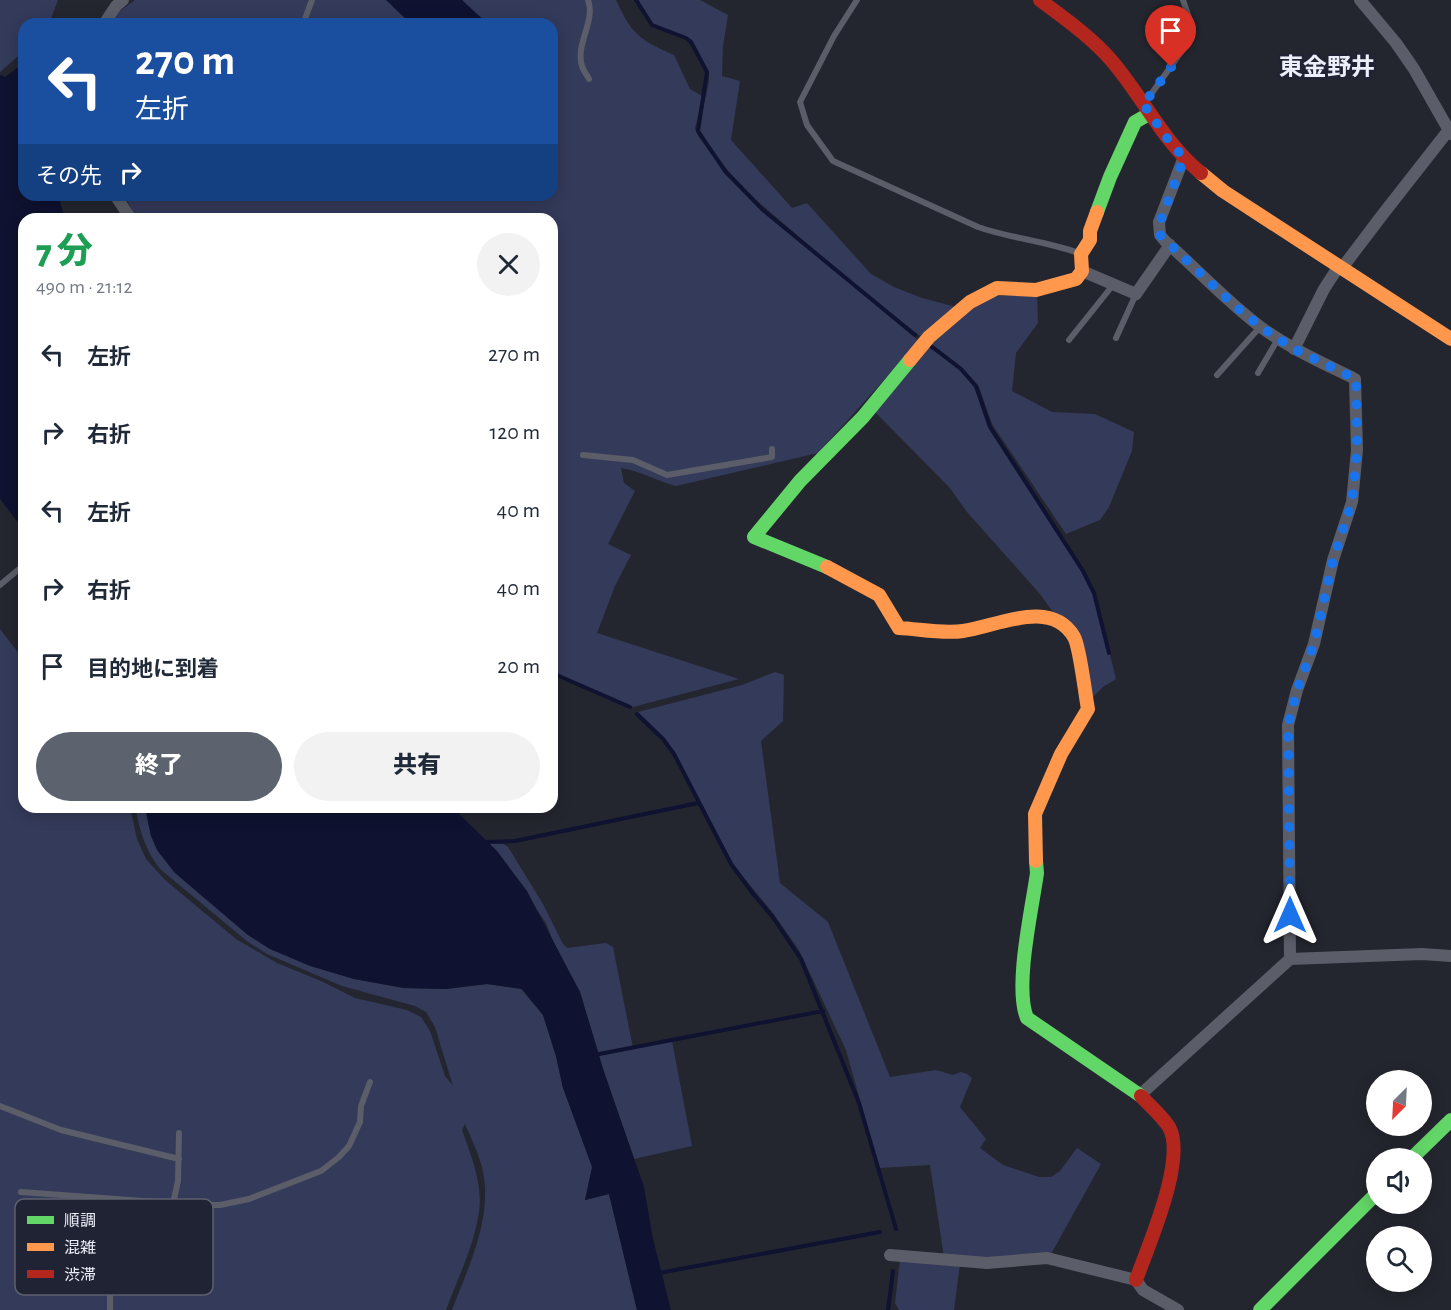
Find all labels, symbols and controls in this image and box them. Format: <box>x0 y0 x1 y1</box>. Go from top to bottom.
pin <box>1145 5 1196 67</box>
icon: arrive <box>1154 14 1187 47</box>
text: 270 m <box>135 40 235 82</box>
icon: left <box>36 42 114 120</box>
district label: 東金野井 <box>1279 54 1375 80</box>
text: 左折 <box>135 96 189 123</box>
icon: right <box>114 156 147 189</box>
text: その先 <box>36 165 102 187</box>
button: close <box>477 233 540 296</box>
text: 7 分 <box>36 234 93 270</box>
text: 490 m · 21:12 <box>36 277 133 297</box>
icon: left <box>36 338 69 371</box>
text: 270 m <box>488 343 540 365</box>
text: 左折 <box>87 346 131 368</box>
icon: right <box>36 416 69 449</box>
text: 120 m <box>490 421 540 443</box>
text: 右折 <box>87 424 131 446</box>
icon: left <box>36 494 69 527</box>
text: 40 m <box>497 499 540 521</box>
text: 左折 <box>87 502 131 524</box>
icon: right <box>36 572 69 605</box>
text: 40 m <box>497 577 540 599</box>
text: 右折 <box>87 580 131 602</box>
icon: arrive <box>36 650 69 683</box>
text: 20 m <box>497 655 540 677</box>
text: 目的地に到着 <box>87 658 219 680</box>
button: 終了 <box>36 732 282 801</box>
button: 共有 <box>294 732 540 801</box>
position arrow <box>1258 883 1322 947</box>
north arrow <box>1366 1070 1432 1136</box>
map controls <box>1366 1070 1432 1292</box>
button: sound <box>1366 1148 1432 1214</box>
legend <box>15 1199 213 1295</box>
text: 順調 <box>64 1213 96 1229</box>
button: search <box>1366 1226 1432 1292</box>
text: 混雑 <box>64 1239 96 1256</box>
text: 渋滞 <box>64 1267 96 1283</box>

